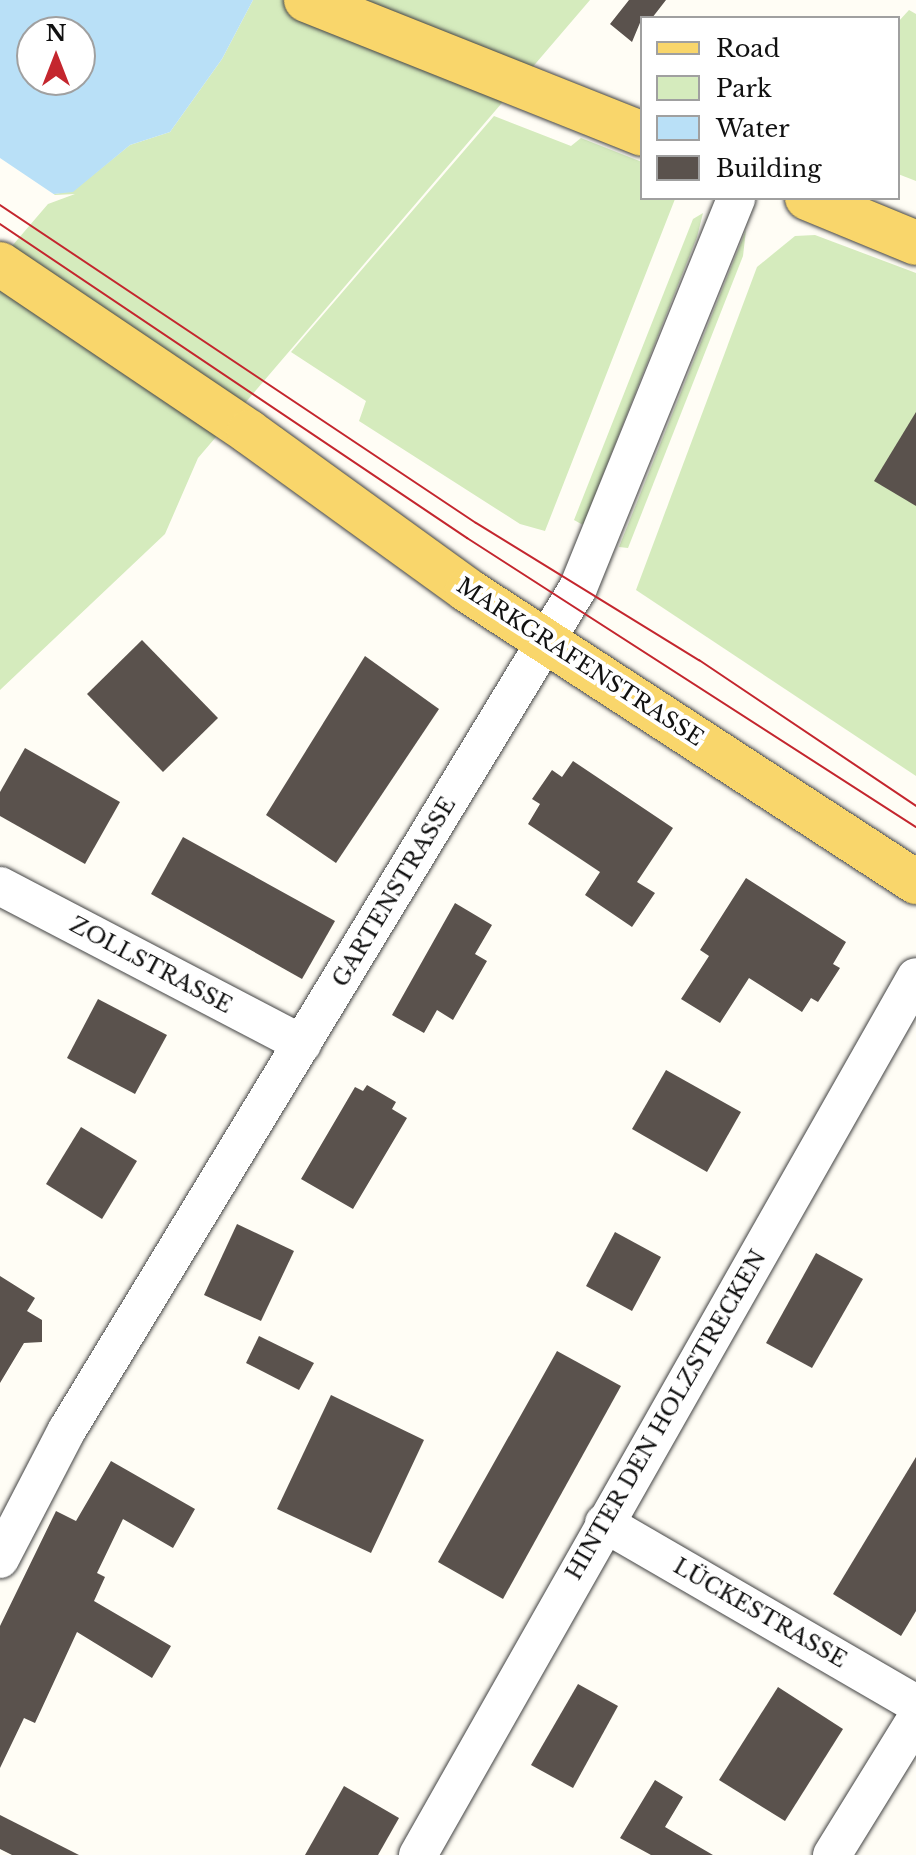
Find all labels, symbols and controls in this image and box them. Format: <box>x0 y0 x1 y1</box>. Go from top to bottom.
north arrow <box>16 16 96 96</box>
legend <box>640 16 900 200</box>
text: N <box>46 20 66 47</box>
text: Road <box>716 34 780 63</box>
text: Park <box>716 74 772 103</box>
text: Water <box>716 114 790 143</box>
text: Building <box>716 154 822 183</box>
street label: MARKGRAFENSTRASSE <box>452 572 708 752</box>
street label: GARTENSTRASSE <box>327 792 461 992</box>
street label: ZOLLSTRASSE <box>65 911 237 1019</box>
street label: HINTER DEN HOLZSTRECKEN <box>560 1245 772 1585</box>
street label: LÜCKESTRASSE <box>669 1553 851 1673</box>

